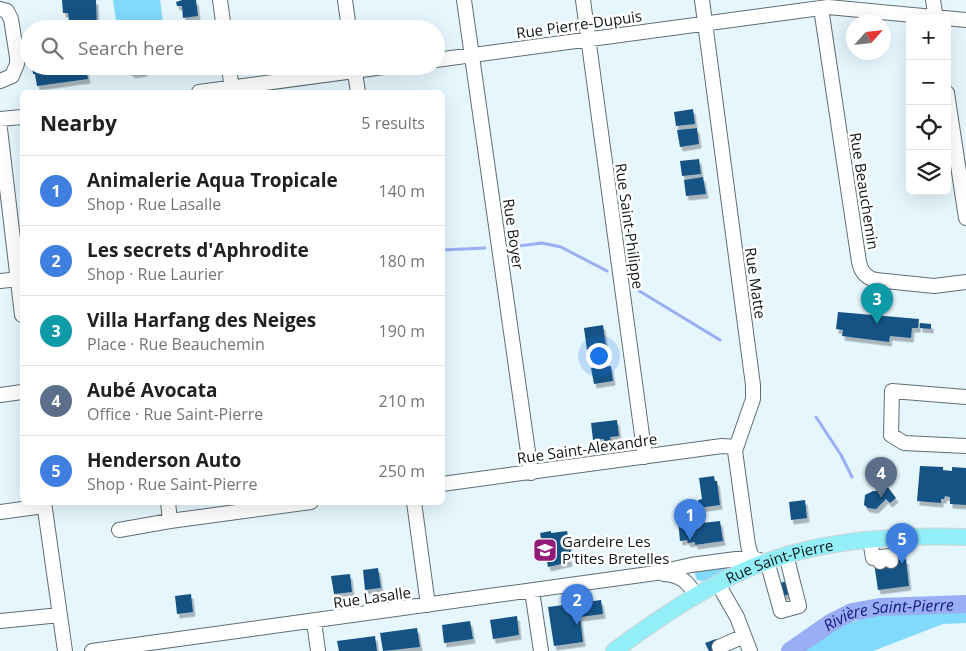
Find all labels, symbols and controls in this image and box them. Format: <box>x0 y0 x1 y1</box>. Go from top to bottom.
street label: Rue Pierre-Dupuis <box>515 5 643 43</box>
north arrow <box>846 15 891 60</box>
map controls <box>906 15 951 195</box>
button: + <box>906 15 951 60</box>
search box <box>20 20 445 75</box>
icon: search <box>38 34 66 62</box>
text: Search here <box>78 35 184 61</box>
button: − <box>906 60 951 105</box>
button: locate <box>906 105 951 150</box>
text: Nearby <box>40 109 117 137</box>
text: 5 results <box>361 112 425 134</box>
street label: Rue Beauchemin <box>846 131 884 251</box>
button: layers <box>906 150 951 195</box>
street label: Rue Saint-Philippe <box>611 162 649 290</box>
text: Animalerie Aqua Tropicale <box>87 167 338 193</box>
text: 1 <box>51 180 61 202</box>
text: 140 m <box>379 180 425 202</box>
text: Shop · Rue Lasalle <box>87 193 221 215</box>
street label: Rue Boyer <box>499 197 529 271</box>
text: Les secrets d'Aphrodite <box>87 237 309 263</box>
street label: Rue Matte <box>741 246 771 320</box>
text: 2 <box>51 250 61 272</box>
text: 180 m <box>379 250 425 272</box>
text: Shop · Rue Laurier <box>87 263 224 285</box>
pin: 3 <box>861 283 893 324</box>
text: Villa Harfang des Neiges <box>87 307 316 333</box>
text: 3 <box>51 320 61 342</box>
text: 190 m <box>379 320 425 342</box>
text: Place · Rue Beauchemin <box>87 333 265 355</box>
your location <box>586 343 612 369</box>
text: Aubé Avocata <box>87 377 217 403</box>
text: 4 <box>51 390 61 412</box>
text: 210 m <box>379 390 425 412</box>
text: Office · Rue Saint-Pierre <box>87 403 263 425</box>
street label: Rue Saint-Alexandre <box>516 428 658 468</box>
text: Henderson Auto <box>87 447 241 473</box>
pin: 4 <box>865 457 897 498</box>
text: 5 <box>51 460 61 482</box>
text: 250 m <box>379 460 425 482</box>
text: Shop · Rue Saint-Pierre <box>87 473 257 495</box>
pin: 1 <box>674 499 706 540</box>
pin: 5 <box>886 523 918 564</box>
place label: Gardeire Les P'tites Bretelles <box>562 531 669 568</box>
street label: Rue Saint-Pierre <box>722 535 835 588</box>
school or university icon: Gardeire Les P'tites Bretelles <box>532 537 558 563</box>
street label: Rue Lasalle <box>332 582 412 612</box>
pin: 2 <box>561 584 593 625</box>
water label: Rivière Saint-Pierre <box>819 593 954 636</box>

